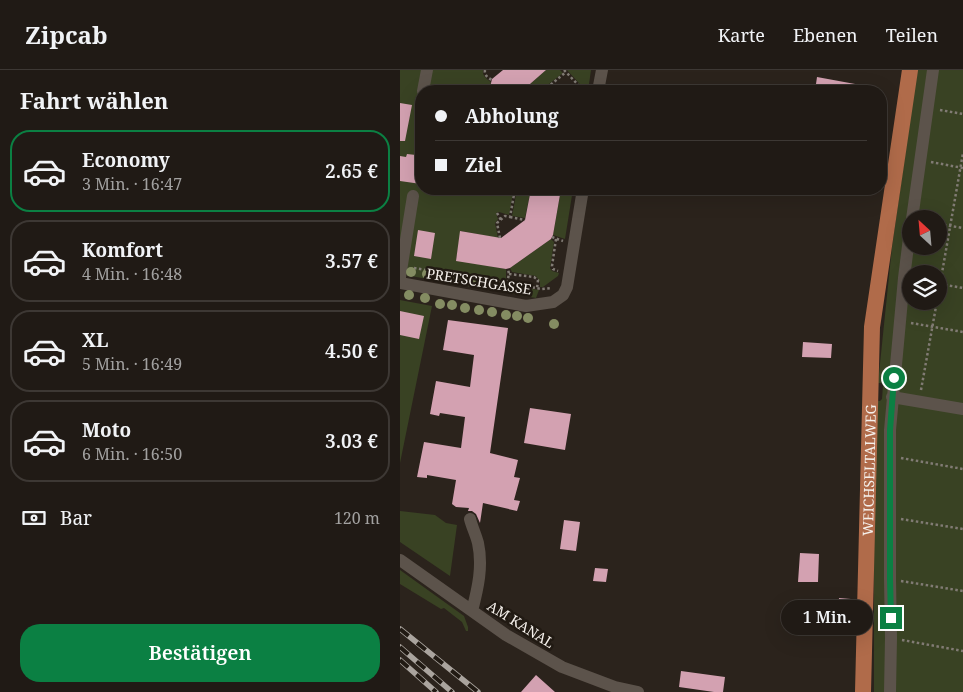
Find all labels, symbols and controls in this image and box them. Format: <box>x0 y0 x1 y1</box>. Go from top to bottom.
text: Zipcab <box>25 18 108 51</box>
text: Karte <box>718 23 765 47</box>
text: Ebenen <box>793 23 858 47</box>
text: Teilen <box>886 23 938 47</box>
text: Fahrt wählen <box>20 85 169 115</box>
text: Abholung <box>465 103 559 129</box>
text: Economy <box>82 147 170 173</box>
icon: car <box>22 149 67 194</box>
text: Ziel <box>465 152 502 178</box>
text: 2.65 € <box>325 158 378 184</box>
text: 3 Min. · 16:47 <box>82 173 182 195</box>
north arrow <box>902 210 948 255</box>
map controls <box>902 210 947 310</box>
text: Komfort <box>82 237 163 263</box>
icon: car <box>22 239 67 284</box>
text: 3.57 € <box>325 248 378 274</box>
text: 4 Min. · 16:48 <box>82 263 182 285</box>
street label: PRETSCHGASSE <box>425 263 533 299</box>
button: layers <box>902 265 947 310</box>
text: XL <box>82 327 108 353</box>
icon: car <box>22 329 67 374</box>
text: 4.50 € <box>325 338 378 364</box>
text: 5 Min. · 16:49 <box>82 353 182 375</box>
route start <box>883 367 905 389</box>
street label: WEICHSELTALWEG <box>857 404 880 536</box>
text: Moto <box>82 417 131 443</box>
icon: car <box>22 419 67 464</box>
text: 3.03 € <box>325 428 378 454</box>
text: 6 Min. · 16:50 <box>82 443 182 465</box>
icon: cash <box>20 504 48 532</box>
text: Bar <box>60 505 92 531</box>
text: 120 m <box>334 507 380 529</box>
street label: AM KANAL <box>484 596 558 652</box>
callout: 1 Min. <box>781 600 874 636</box>
text: 1 Min. <box>803 606 851 628</box>
route end <box>880 607 902 629</box>
button: Bestätigen <box>20 624 380 682</box>

